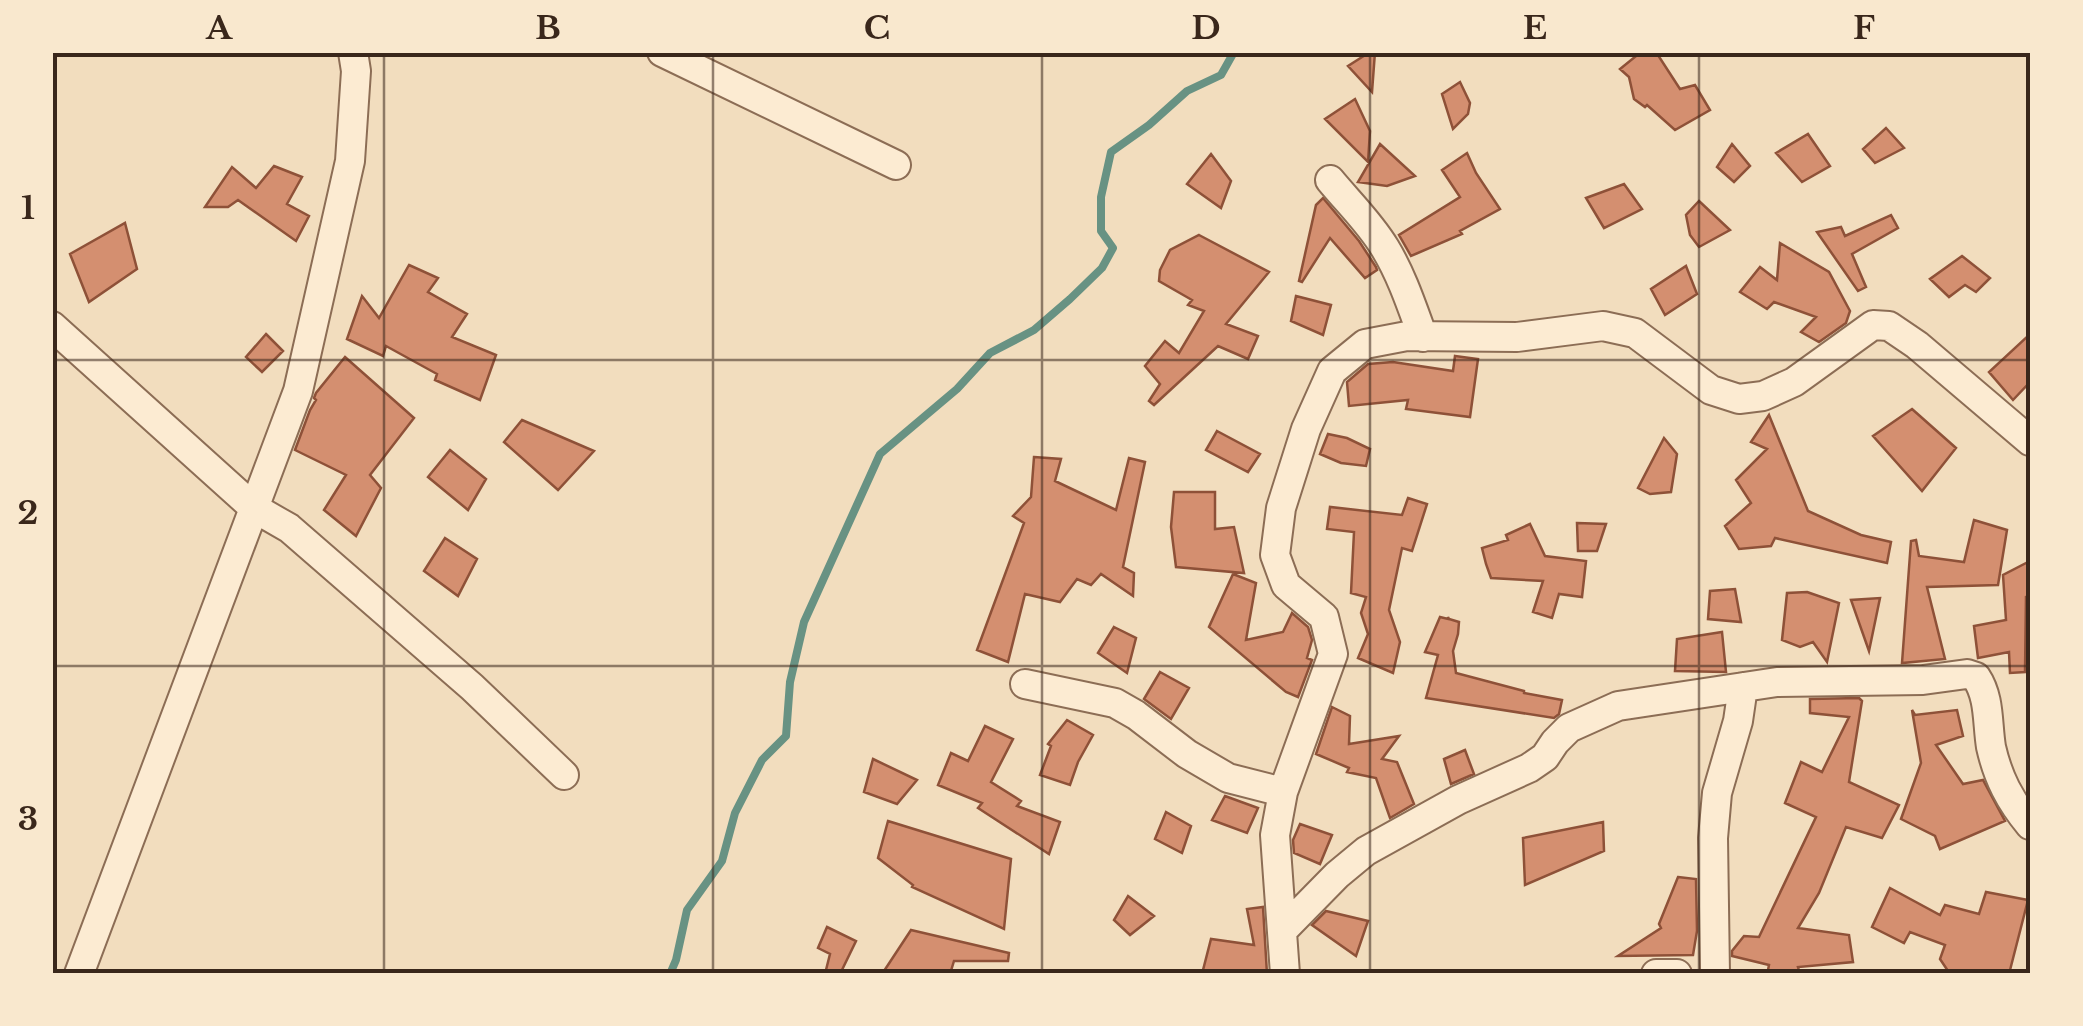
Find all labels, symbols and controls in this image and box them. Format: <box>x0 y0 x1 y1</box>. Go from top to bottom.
text: A <box>205 8 233 48</box>
text: B <box>535 8 561 48</box>
text: C <box>864 8 890 48</box>
text: D <box>1191 8 1221 48</box>
text: E <box>1523 8 1547 48</box>
text: F <box>1853 8 1875 48</box>
text: 1 <box>21 188 35 228</box>
text: 2 <box>18 493 38 533</box>
text: 3 <box>18 799 38 839</box>

